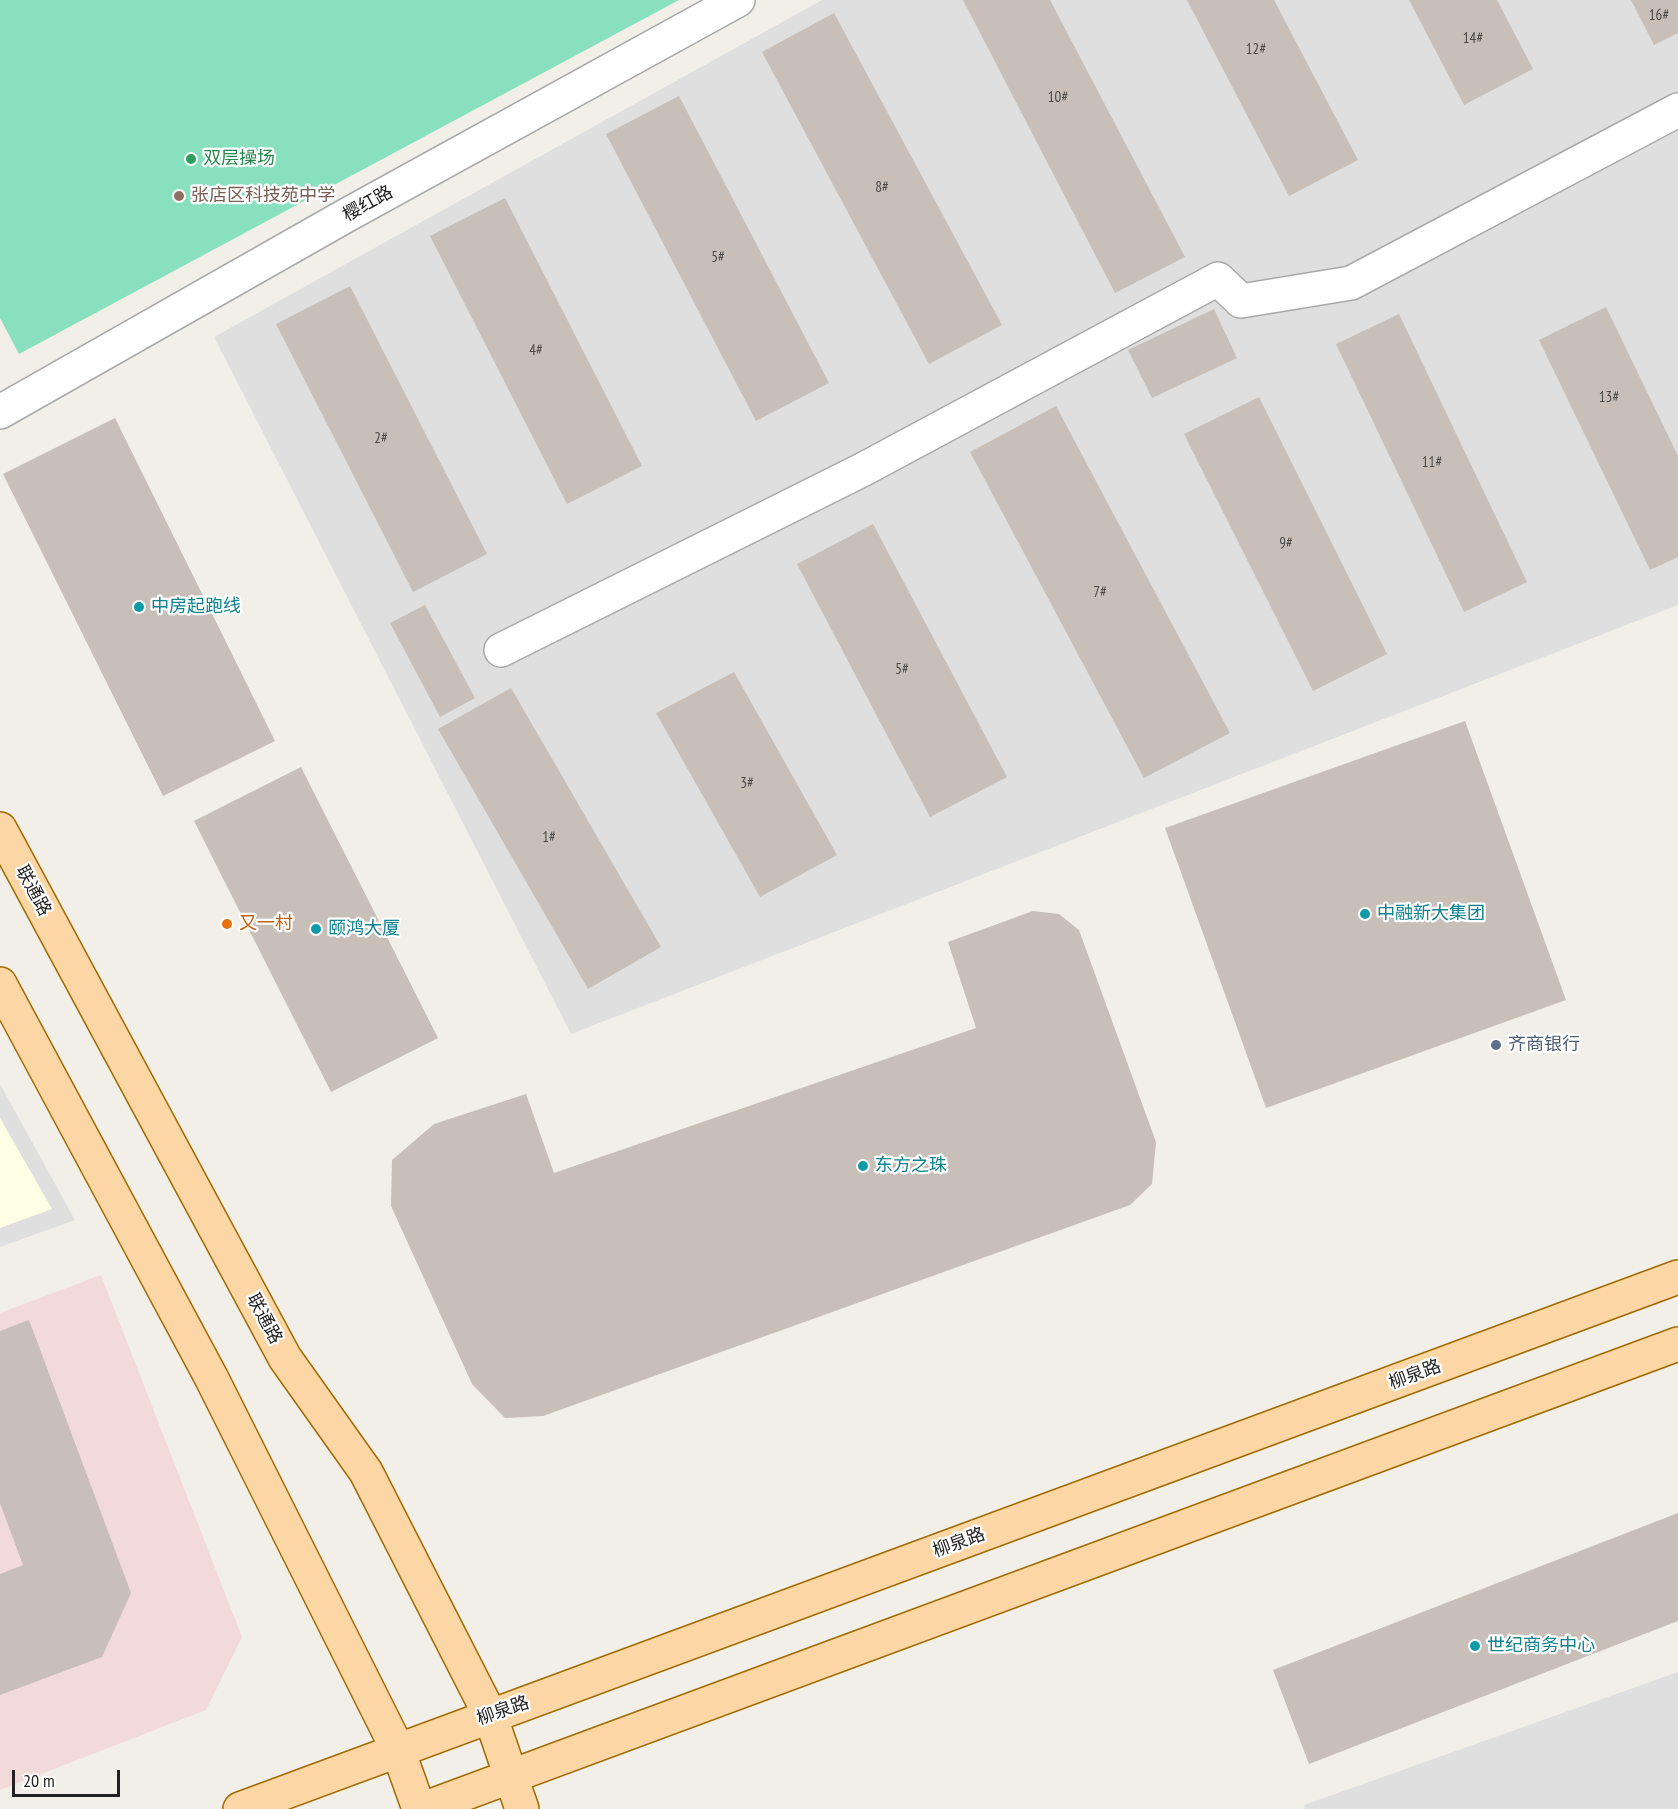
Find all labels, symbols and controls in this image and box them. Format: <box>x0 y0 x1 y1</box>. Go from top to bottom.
house number: 16# <box>1649 7 1669 25</box>
house number: 14# <box>1463 30 1483 48</box>
house number: 12# <box>1246 41 1266 59</box>
house number: 10# <box>1048 89 1068 107</box>
place label: 双层操场 <box>203 148 275 170</box>
marker: 双层操场 <box>184 152 198 166</box>
house number: 8# <box>875 179 889 197</box>
street label: 樱红路 <box>339 181 397 227</box>
place label: 张店区科技苑中学 <box>191 185 335 207</box>
marker: 张店区科技苑中学 <box>172 189 186 203</box>
house number: 5# <box>711 249 725 267</box>
house number: 4# <box>529 342 543 360</box>
house number: 13# <box>1599 389 1619 407</box>
house number: 2# <box>374 430 388 448</box>
house number: 11# <box>1422 454 1442 472</box>
house number: 9# <box>1279 535 1293 553</box>
house number: 7# <box>1093 584 1107 602</box>
place label: 中房起跑线 <box>151 596 241 618</box>
marker: 中房起跑线 <box>132 600 146 614</box>
house number: 5# <box>895 661 909 679</box>
house number: 3# <box>740 775 754 793</box>
house number: 1# <box>542 829 556 847</box>
street label: 联通路 <box>11 862 55 920</box>
place label: 中融新大集团 <box>1377 903 1485 925</box>
marker: 中融新大集团 <box>1358 907 1372 921</box>
place label: 又一村 <box>239 913 293 935</box>
marker: 又一村 <box>220 917 234 931</box>
place label: 颐鸿大厦 <box>328 918 400 940</box>
marker: 颐鸿大厦 <box>309 922 323 936</box>
place label: 齐商银行 <box>1508 1034 1580 1056</box>
marker: 齐商银行 <box>1489 1038 1503 1052</box>
place label: 东方之珠 <box>875 1155 947 1177</box>
marker: 东方之珠 <box>856 1159 870 1173</box>
street label: 联通路 <box>242 1290 286 1348</box>
street label: 柳泉路 <box>1386 1356 1444 1394</box>
street label: 柳泉路 <box>930 1524 988 1562</box>
place label: 世纪商务中心 <box>1487 1635 1595 1657</box>
marker: 世纪商务中心 <box>1468 1639 1482 1653</box>
street label: 柳泉路 <box>474 1692 532 1730</box>
scale bar <box>15 1758 123 1796</box>
text: 20 m <box>23 1769 55 1792</box>

